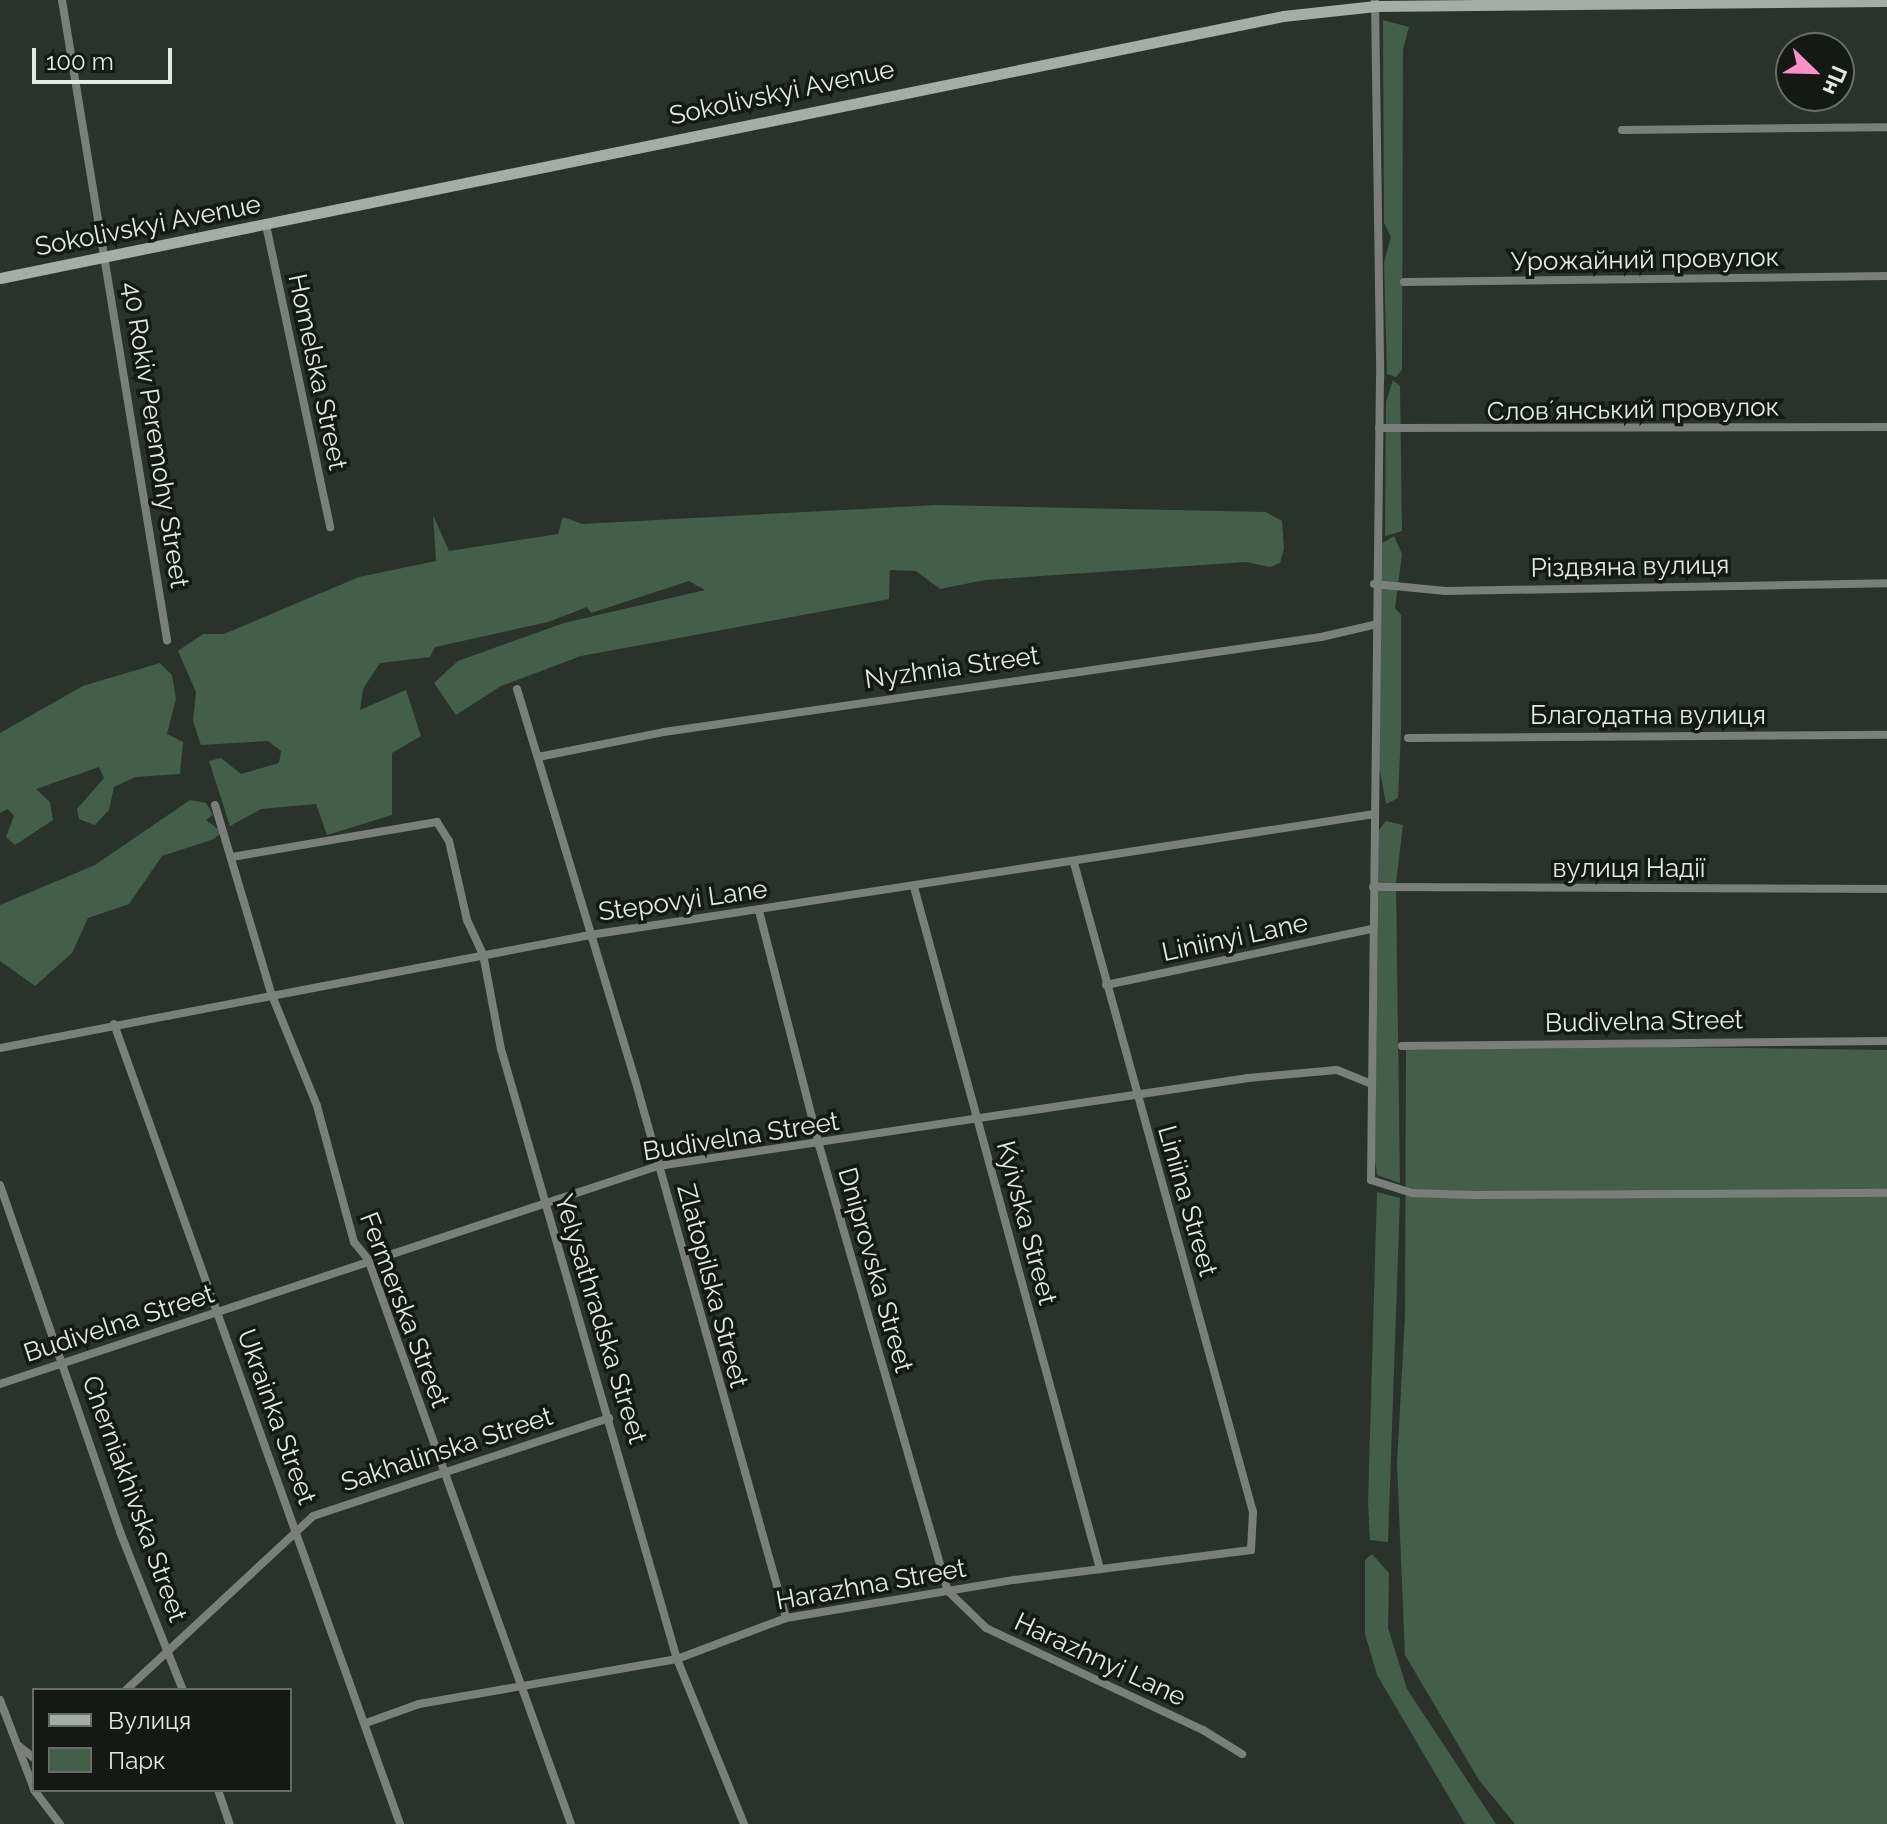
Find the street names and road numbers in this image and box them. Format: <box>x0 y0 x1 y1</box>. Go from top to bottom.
street label: Sokolivskyi Avenue <box>666 54 898 132</box>
street label: Sokolivskyi Avenue <box>32 189 264 263</box>
street label: Урожайний провулок <box>1511 242 1779 278</box>
street label: Homelska Street <box>281 271 353 473</box>
street label: 40 Rokiv Peremohy Street <box>115 279 195 591</box>
street label: Словʼянський провулок <box>1487 392 1779 428</box>
street label: Різдвяна вулиця <box>1530 550 1730 584</box>
street label: Nyzhnia Street <box>863 640 1041 696</box>
street label: Благодатна вулиця <box>1530 700 1766 732</box>
street label: вулиця Надії <box>1552 853 1706 885</box>
street label: Stepovyi Lane <box>596 874 770 928</box>
street label: Liniinyi Lane <box>1159 907 1311 969</box>
street label: Budivelna Street <box>1545 1005 1743 1039</box>
street label: Budivelna Street <box>641 1106 841 1168</box>
street label: Liniina Street <box>1151 1122 1223 1280</box>
street label: Kyivska Street <box>989 1138 1063 1308</box>
street label: Dniprovska Street <box>831 1164 919 1376</box>
street label: Zlatopilska Street <box>670 1181 754 1391</box>
street label: Yelysathradska Street <box>547 1190 653 1448</box>
street label: Fermerska Street <box>352 1208 456 1412</box>
street label: Budivelna Street <box>20 1279 218 1369</box>
street label: Ukrainka Street <box>230 1325 322 1509</box>
street label: Cherniakhivska Street <box>75 1372 193 1626</box>
street label: Sakhalinska Street <box>338 1401 556 1499</box>
street label: Harazhna Street <box>774 1553 968 1617</box>
street label: Harazhnyi Lane <box>1009 1607 1191 1713</box>

